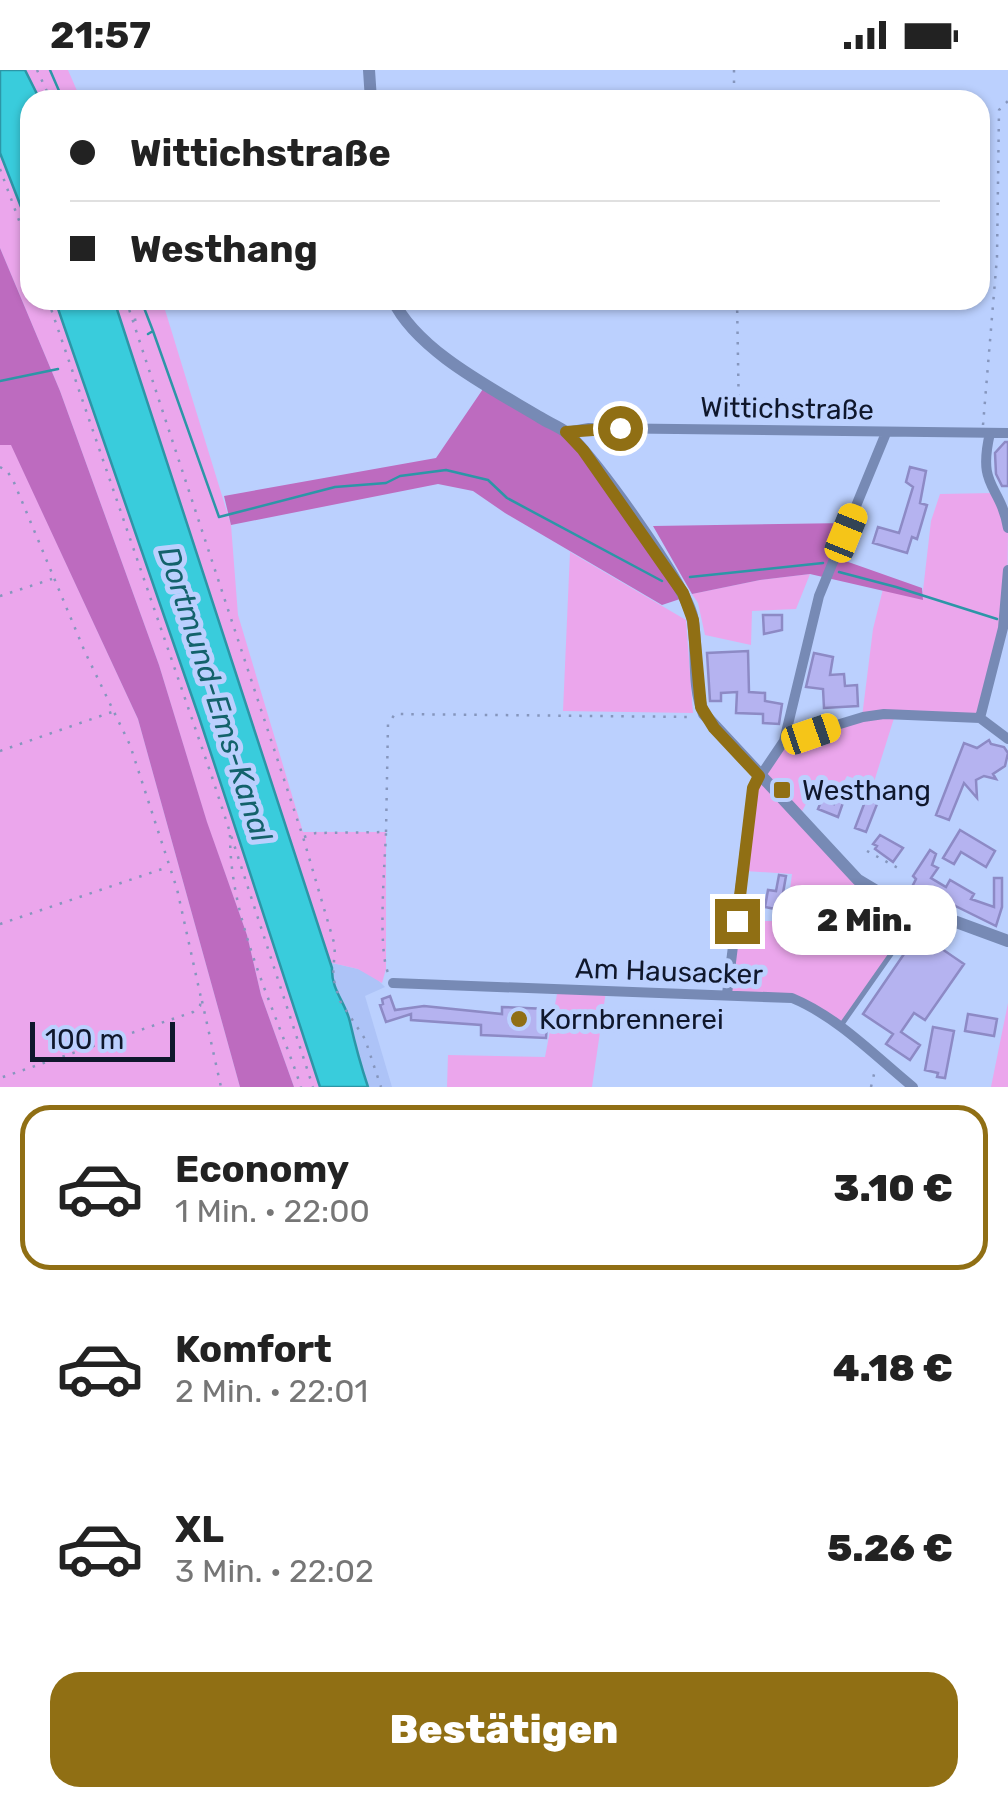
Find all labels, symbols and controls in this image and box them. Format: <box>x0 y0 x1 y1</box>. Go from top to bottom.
text: 21:57 <box>50 12 151 58</box>
text: Wittichstraße <box>130 130 391 176</box>
text: Westhang <box>130 226 318 272</box>
street label: Wittichstraße <box>700 390 874 427</box>
route start <box>598 406 643 451</box>
car <box>821 500 871 566</box>
water label: Dortmund-Ems-Kanal <box>150 542 280 847</box>
car <box>778 710 844 758</box>
place label: Westhang <box>802 774 931 807</box>
marker: Westhang <box>771 779 793 801</box>
callout: 2 Min. <box>772 886 957 956</box>
route end <box>715 899 760 944</box>
text: 2 Min. <box>817 901 912 939</box>
street label: Am Hausacker <box>574 952 764 991</box>
place label: Kornbrennerei <box>539 1003 724 1036</box>
marker: Kornbrennerei <box>508 1008 530 1030</box>
scale bar <box>30 1017 175 1061</box>
text: 100 m <box>45 1023 124 1056</box>
icon: car <box>55 1143 145 1233</box>
text: Economy <box>175 1146 349 1192</box>
text: 3.10 € <box>833 1165 953 1211</box>
text: 1 Min. · 22:00 <box>175 1192 370 1230</box>
icon: car <box>55 1323 145 1413</box>
text: Komfort <box>175 1326 332 1372</box>
text: 4.18 € <box>833 1345 953 1391</box>
text: 2 Min. · 22:01 <box>175 1372 368 1410</box>
icon: car <box>55 1503 145 1593</box>
text: XL <box>175 1506 224 1552</box>
text: 5.26 € <box>827 1525 953 1571</box>
text: 3 Min. · 22:02 <box>175 1552 374 1590</box>
button: Bestätigen <box>50 1672 958 1787</box>

